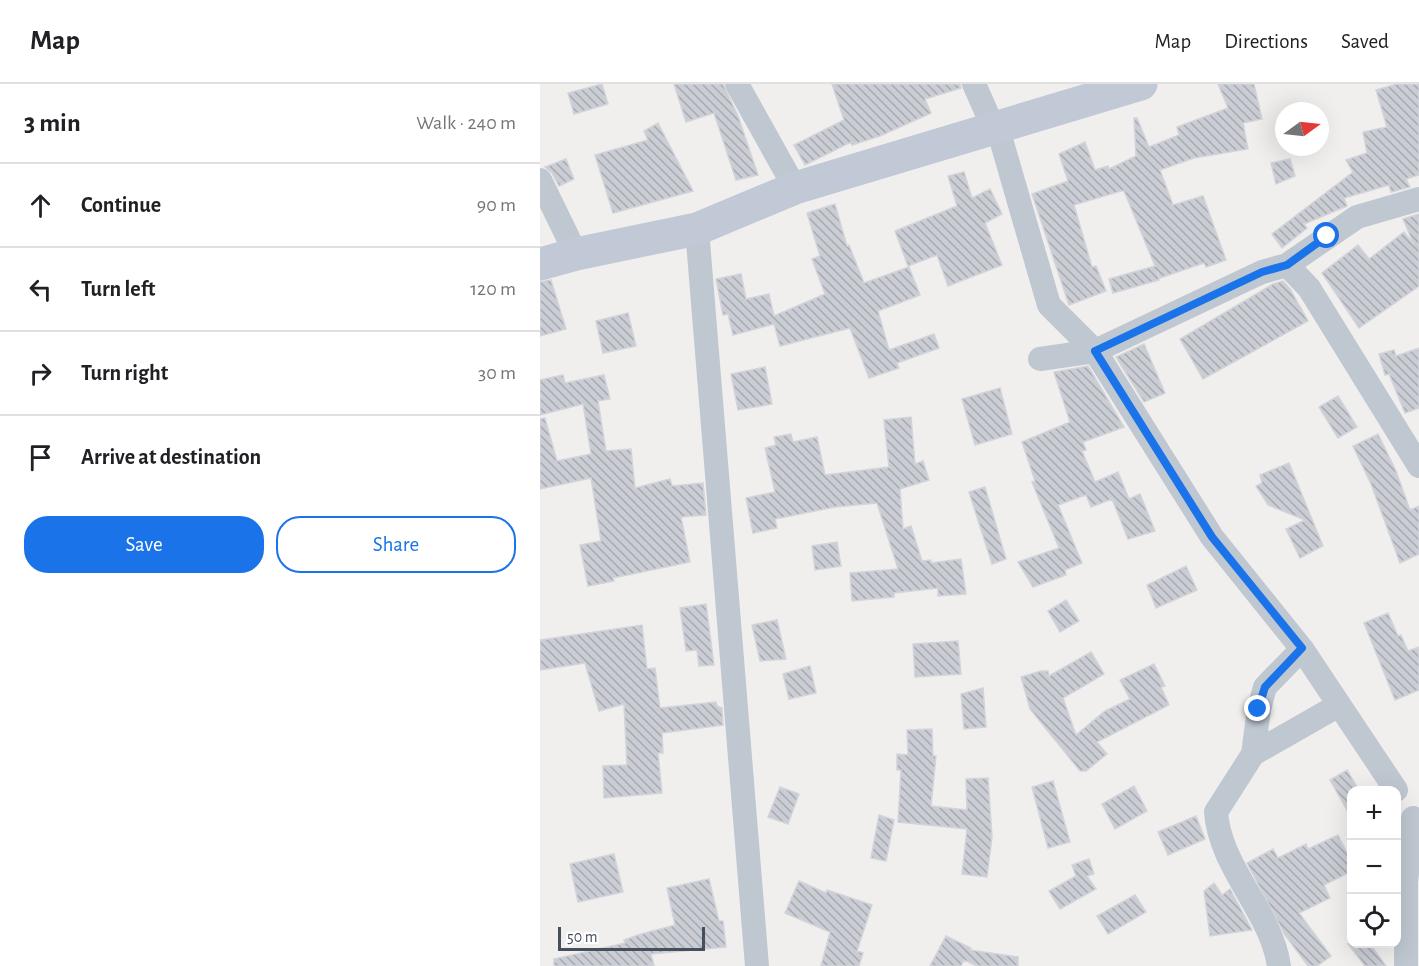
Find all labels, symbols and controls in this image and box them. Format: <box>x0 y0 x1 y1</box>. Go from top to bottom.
text: Map <box>30 27 80 55</box>
text: Map <box>1155 31 1191 52</box>
text: Directions <box>1224 31 1308 52</box>
text: Saved <box>1341 31 1389 52</box>
north arrow <box>1275 102 1329 156</box>
text: 3 min <box>24 110 81 136</box>
text: Walk · 240 m <box>416 113 516 133</box>
icon: ahead <box>24 189 57 222</box>
text: Continue <box>81 194 161 216</box>
text: 90 m <box>477 195 516 215</box>
route start <box>1313 222 1339 248</box>
icon: left <box>24 273 57 306</box>
text: Turn left <box>81 278 155 300</box>
text: 120 m <box>470 279 516 299</box>
icon: right <box>24 357 57 390</box>
text: Turn right <box>81 362 168 384</box>
text: 30 m <box>478 363 516 383</box>
icon: arrive <box>24 441 57 474</box>
text: Arrive at destination <box>81 446 261 468</box>
button: Save <box>24 516 264 573</box>
button: Share <box>276 516 516 573</box>
route end <box>1244 695 1270 721</box>
map controls <box>1347 786 1401 948</box>
button: + <box>1347 786 1401 840</box>
button: − <box>1347 840 1401 894</box>
button: locate <box>1347 894 1401 948</box>
scale bar <box>558 924 705 952</box>
text: 50 m <box>567 929 598 945</box>

